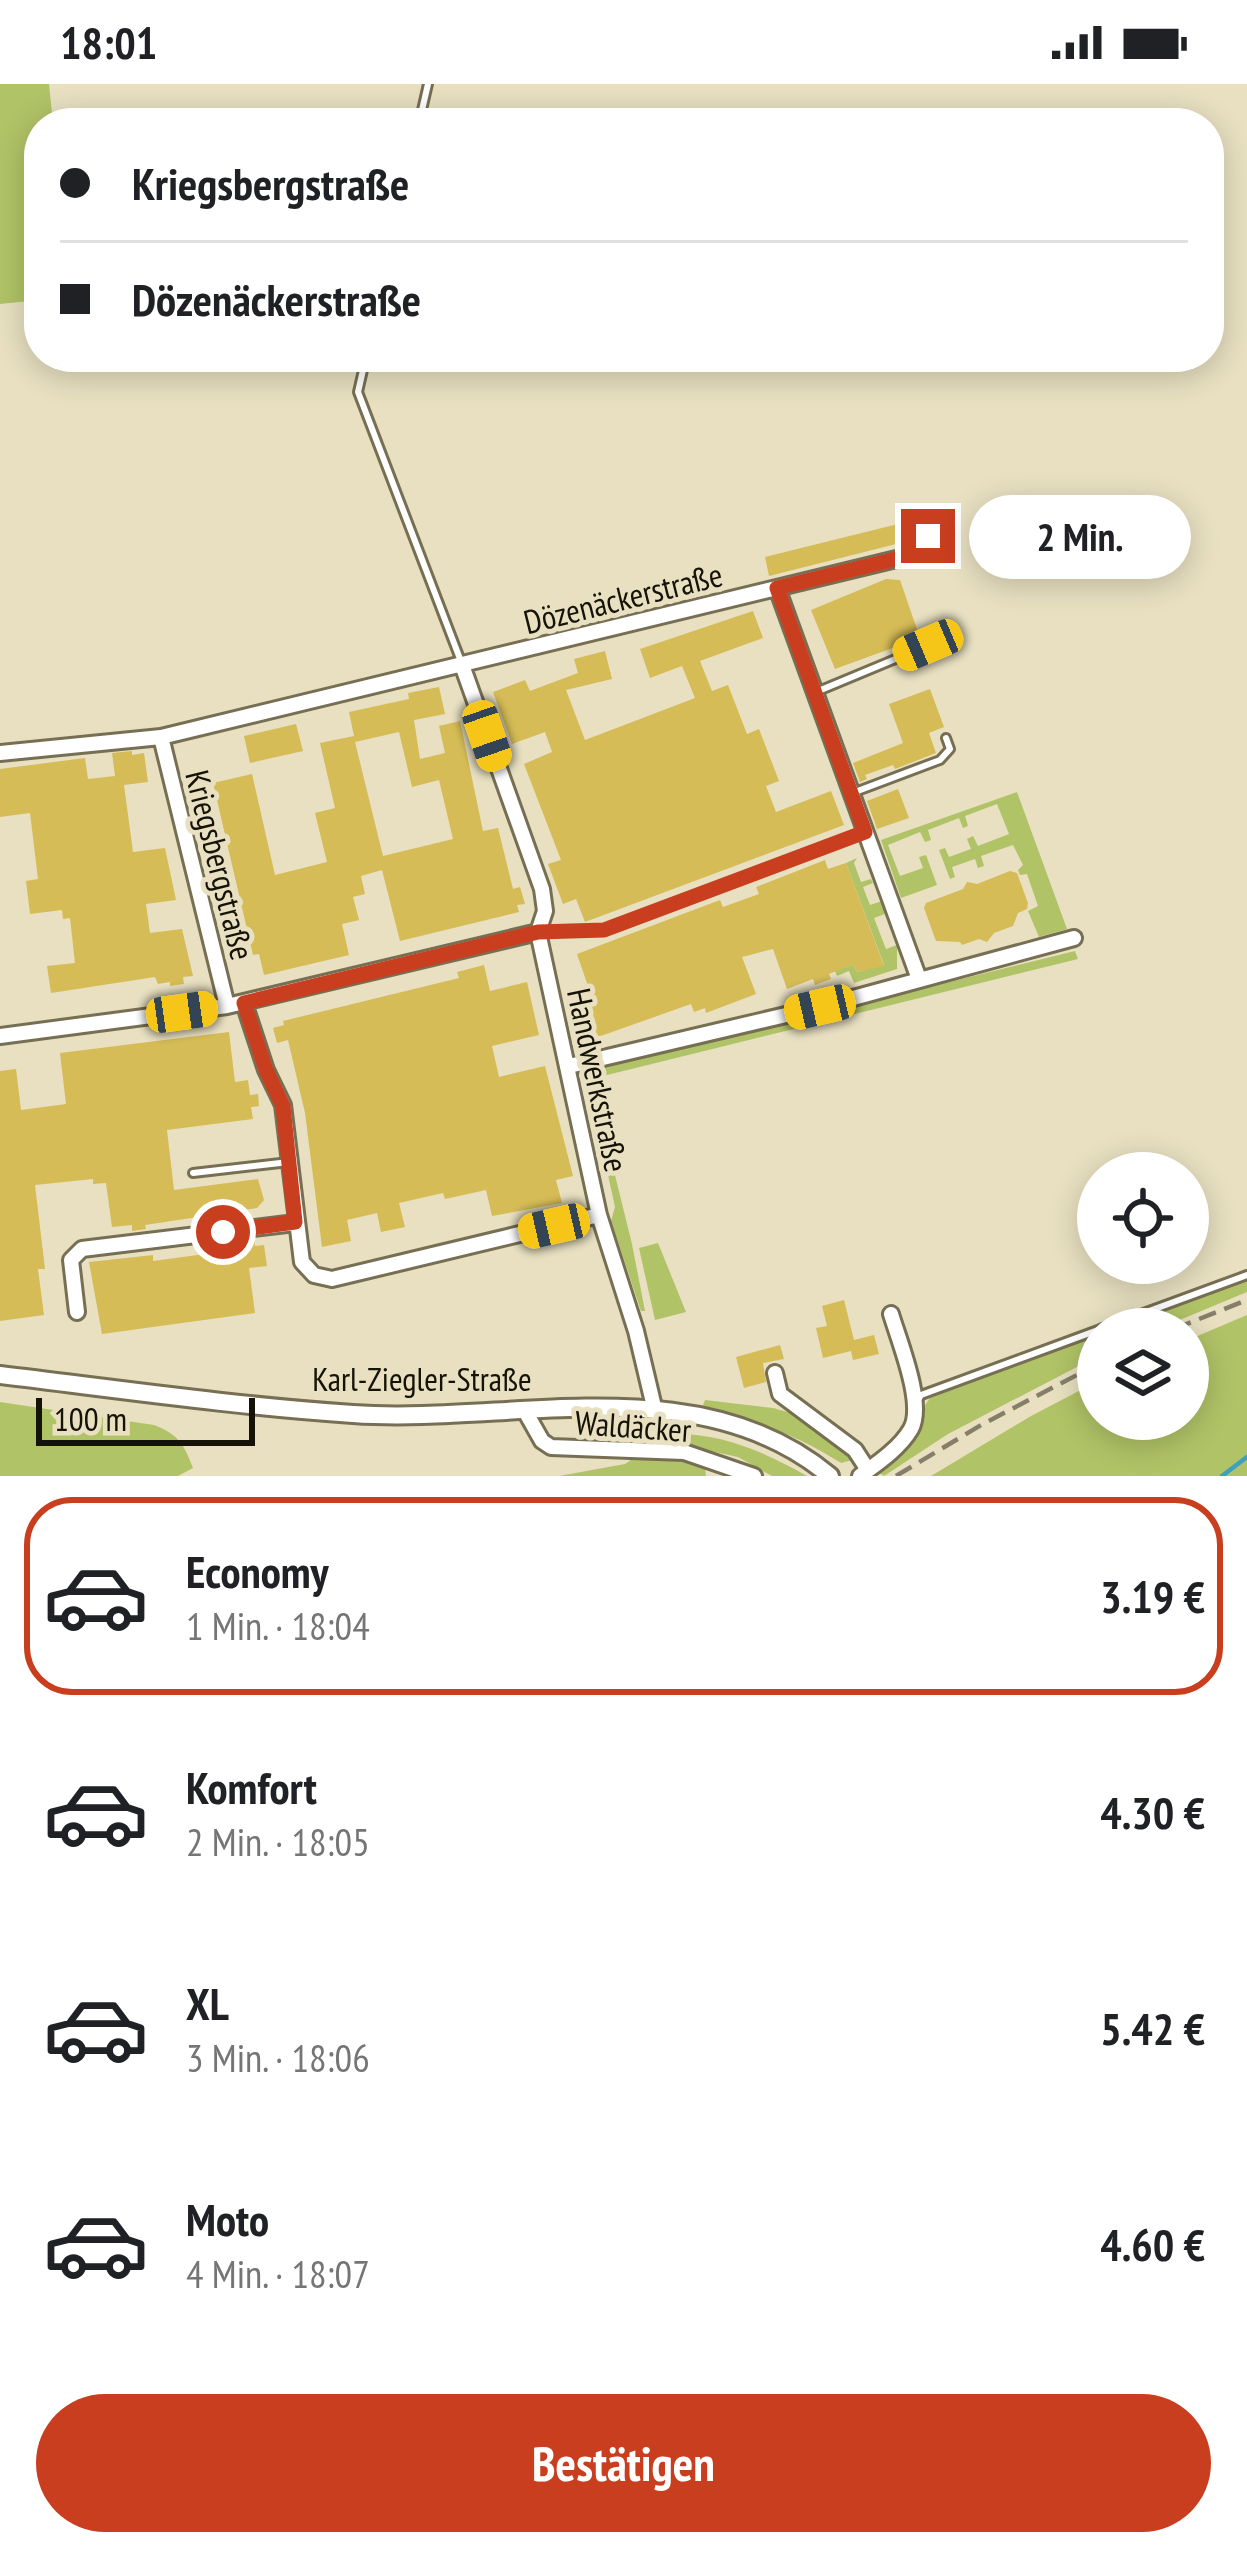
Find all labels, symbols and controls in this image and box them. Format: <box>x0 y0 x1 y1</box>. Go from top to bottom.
text: 18:01 <box>60 13 157 71</box>
text: Kriegsbergstraße <box>132 154 409 212</box>
text: Dözenäckerstraße <box>132 270 421 328</box>
callout: 2 Min. <box>970 494 1192 578</box>
route end <box>901 509 955 563</box>
text: 2 Min. <box>1036 511 1124 562</box>
street label: Dözenäckerstraße <box>519 552 727 643</box>
car <box>888 614 968 676</box>
car <box>458 696 516 776</box>
street label: Kriegsbergstraße <box>176 766 265 964</box>
car <box>781 981 859 1033</box>
street label: Handwerkstraße <box>558 984 639 1176</box>
car <box>144 989 220 1035</box>
map controls <box>1077 1152 1209 1440</box>
button: locate <box>1077 1152 1209 1284</box>
car <box>515 1200 593 1252</box>
route start <box>196 1205 250 1259</box>
button: layers <box>1077 1308 1209 1440</box>
street label: Karl-Ziegler-Straße <box>312 1357 532 1400</box>
scale bar <box>36 1392 255 1445</box>
text: 100 m <box>54 1397 127 1440</box>
street label: Waldäcker <box>574 1400 693 1451</box>
icon: car <box>42 1542 150 1650</box>
text: Economy <box>186 1542 329 1600</box>
text: 3.19 € <box>1100 1567 1205 1625</box>
text: 1 Min. · 18:04 <box>186 1600 370 1651</box>
icon: car <box>42 1758 150 1866</box>
text: Komfort <box>186 1758 317 1816</box>
text: 4.30 € <box>1100 1783 1205 1841</box>
text: 2 Min. · 18:05 <box>186 1816 370 1867</box>
icon: car <box>42 1974 150 2082</box>
text: XL <box>186 1974 229 2032</box>
text: 5.42 € <box>1100 1999 1205 2057</box>
text: 3 Min. · 18:06 <box>186 2032 370 2083</box>
icon: car <box>42 2190 150 2298</box>
text: Moto <box>186 2190 269 2248</box>
text: 4.60 € <box>1100 2215 1205 2273</box>
text: 4 Min. · 18:07 <box>186 2248 370 2299</box>
button: Bestätigen <box>36 2394 1211 2532</box>

